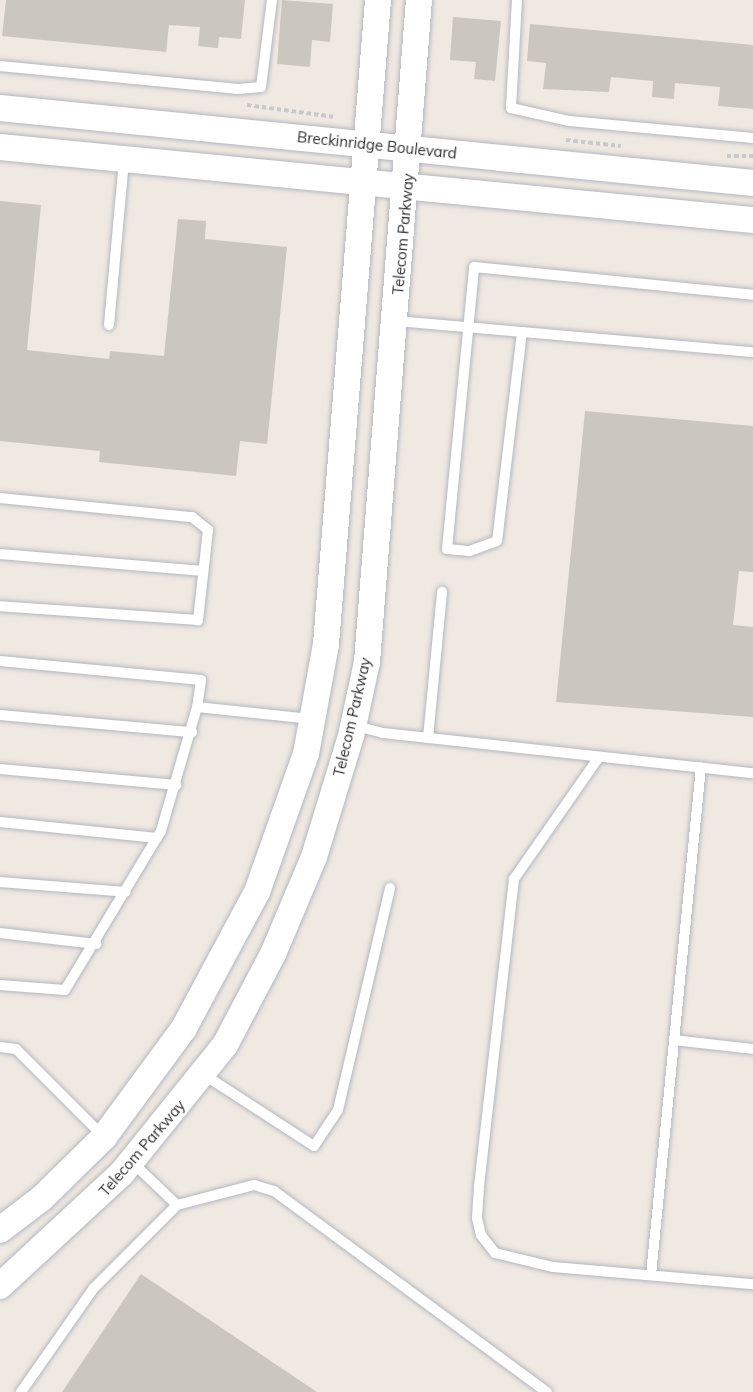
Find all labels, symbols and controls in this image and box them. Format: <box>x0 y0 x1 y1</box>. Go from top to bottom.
street label: Breckinridge Boulevard <box>296 128 458 162</box>
street label: Telecom Parkway <box>389 173 417 295</box>
street label: Telecom Parkway <box>330 656 374 778</box>
street label: Telecom Parkway <box>95 1096 189 1200</box>

